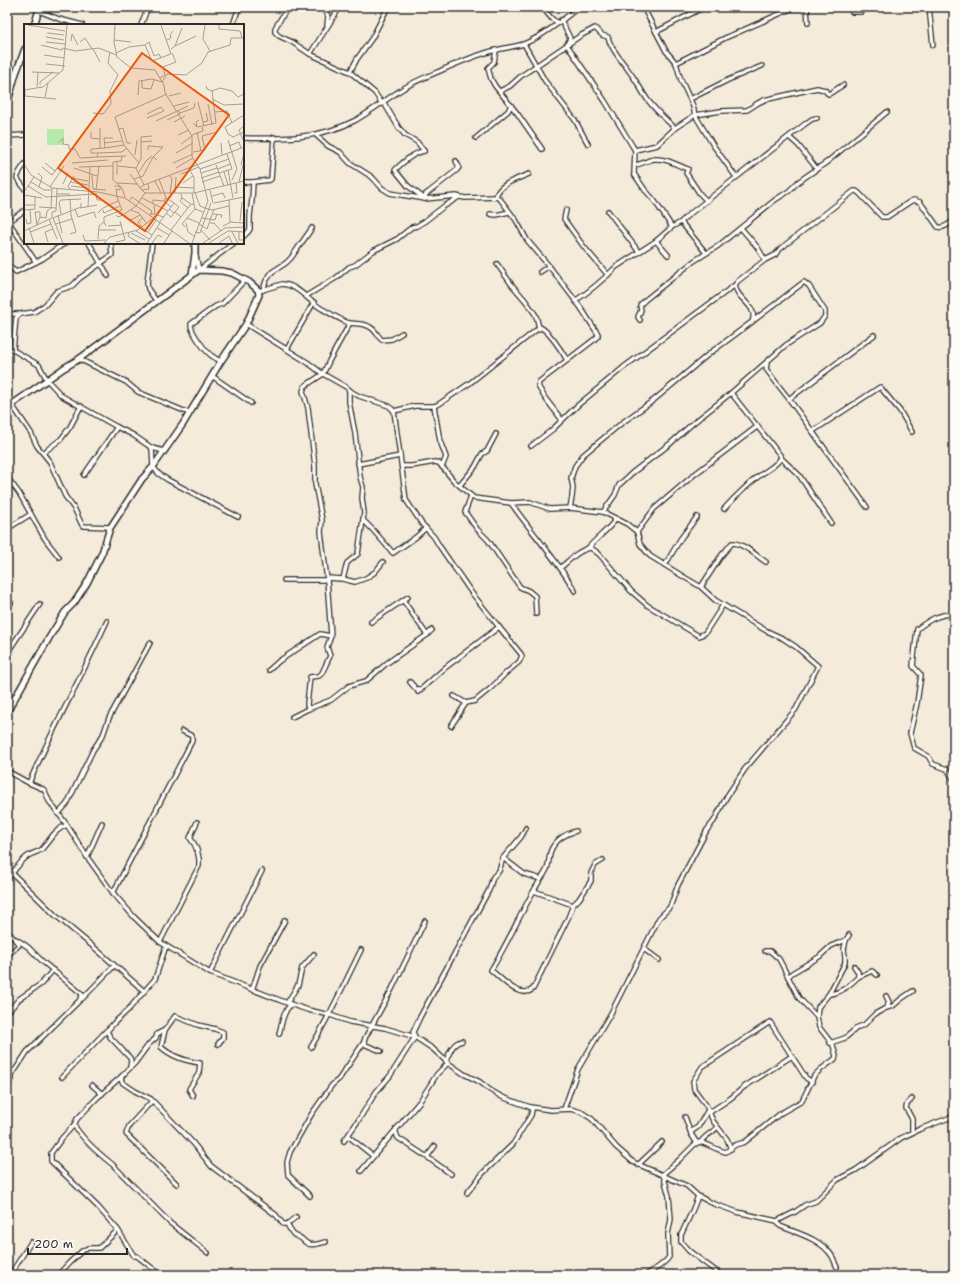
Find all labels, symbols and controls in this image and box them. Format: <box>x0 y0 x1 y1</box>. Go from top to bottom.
inset map <box>24 24 244 244</box>
scale bar <box>28 1230 127 1256</box>
text: 200 m <box>34 1236 73 1252</box>

